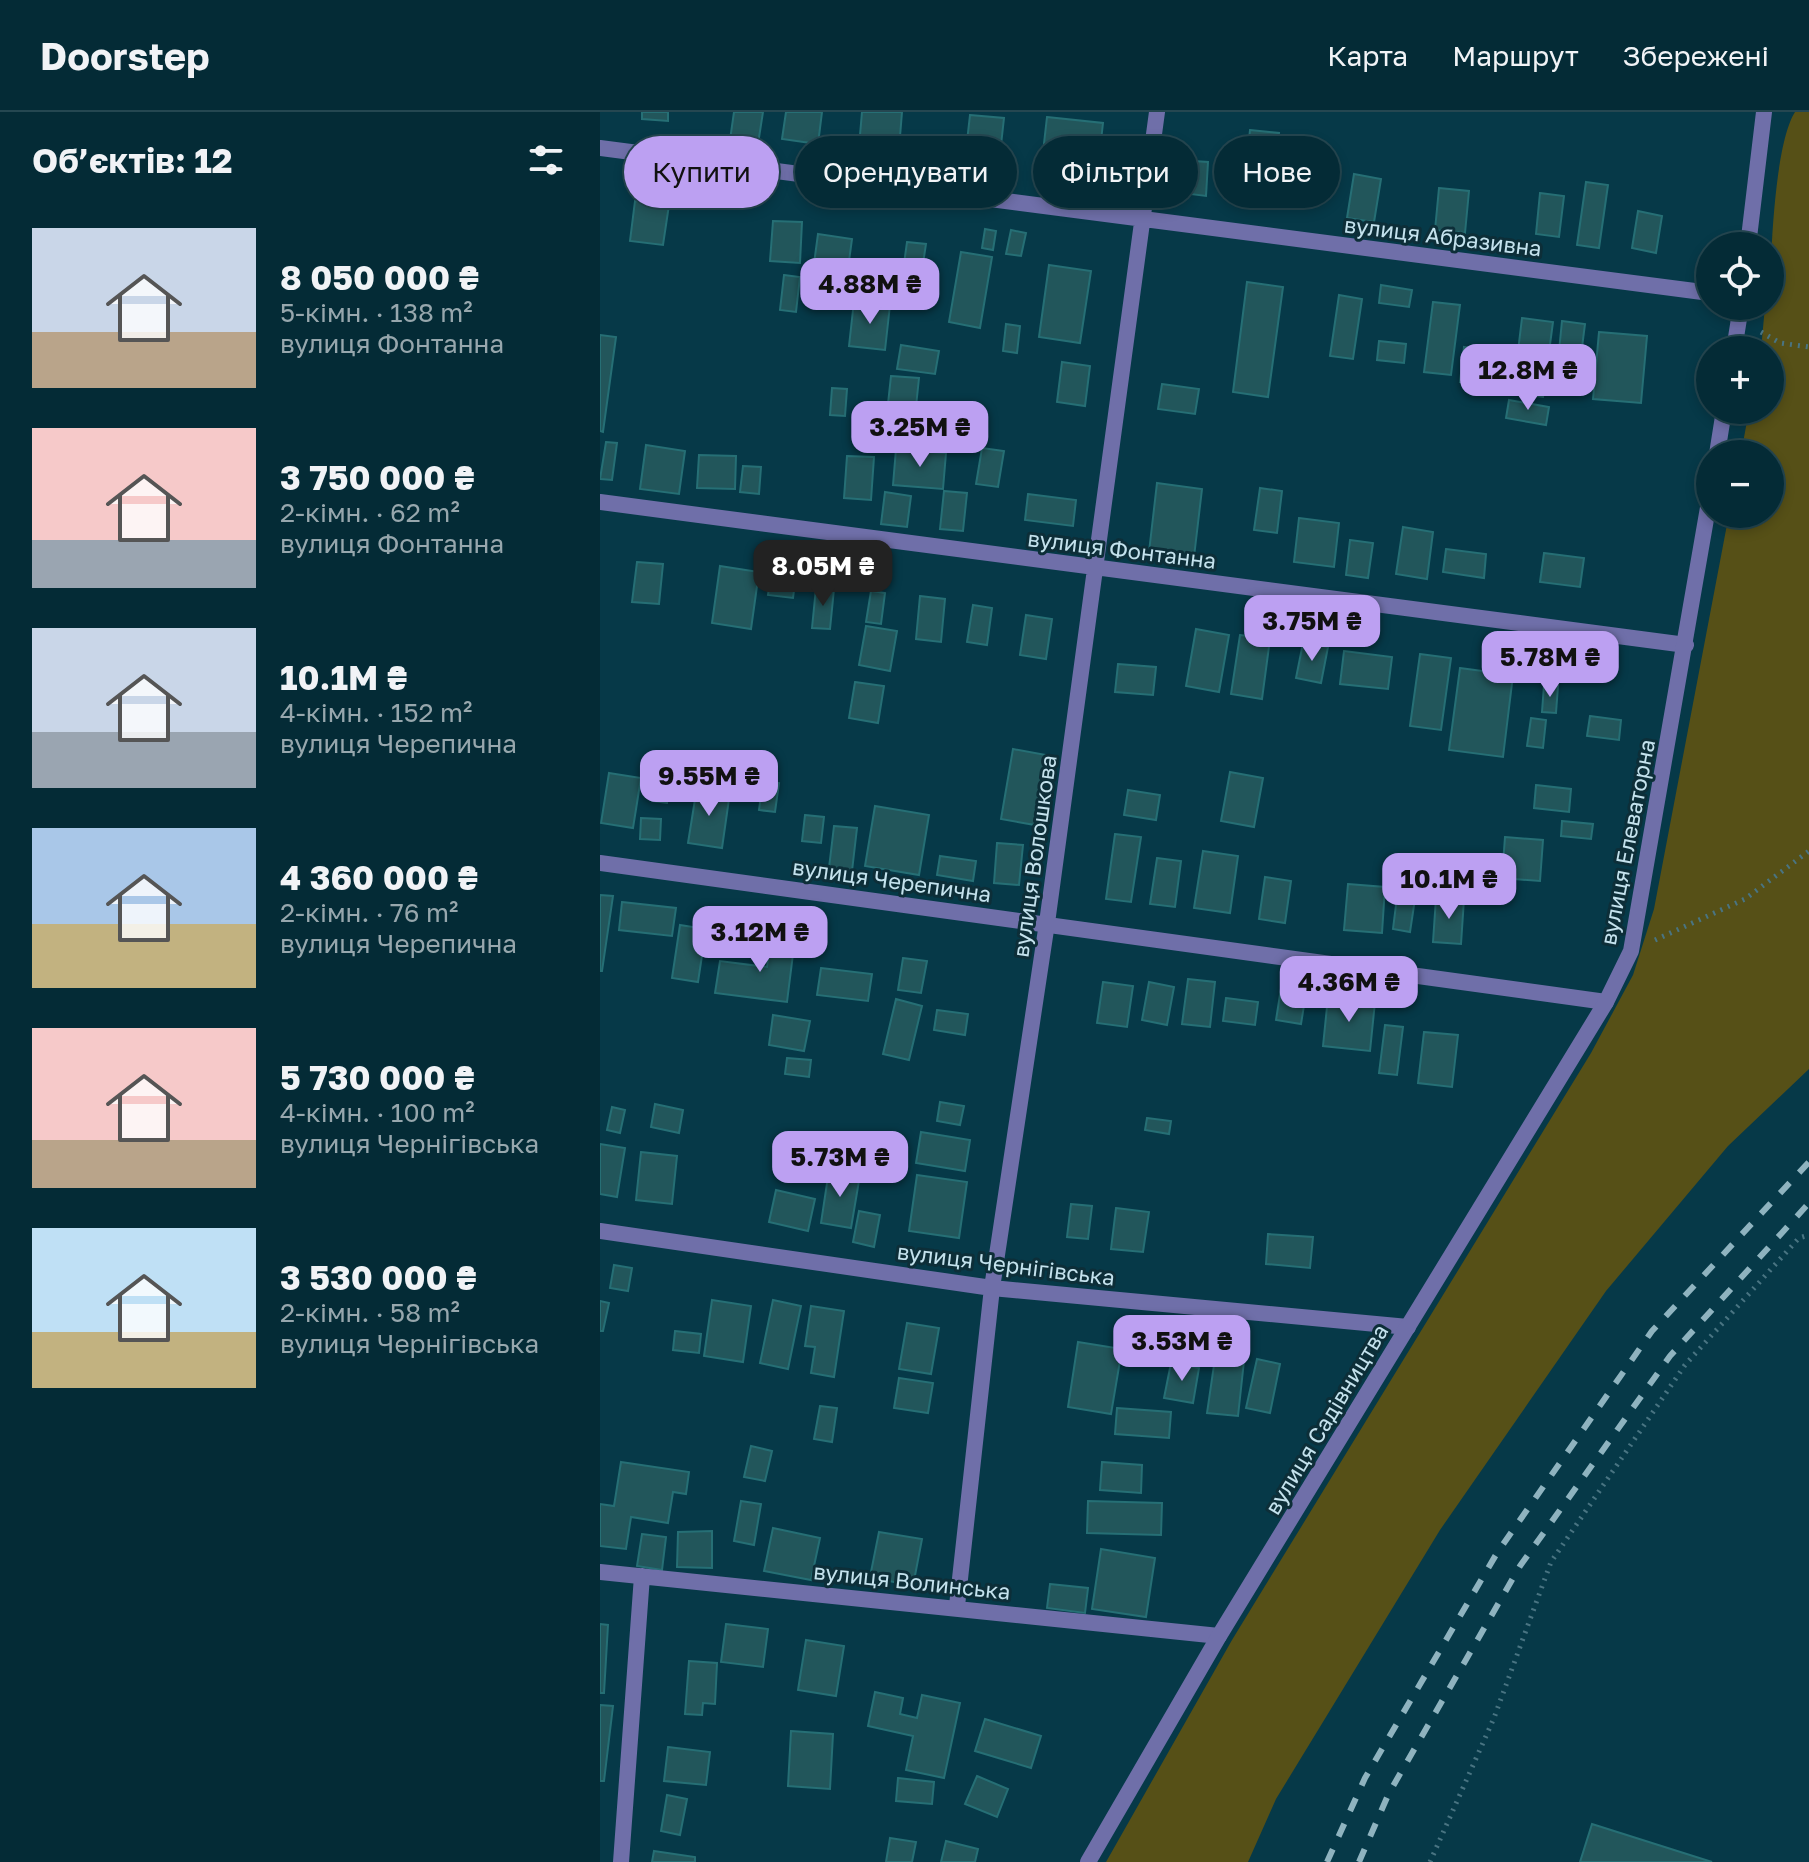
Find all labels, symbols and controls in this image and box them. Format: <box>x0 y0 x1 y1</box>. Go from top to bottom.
text: Doorstep <box>40 33 210 78</box>
text: Карта <box>1327 39 1408 72</box>
text: Маршрут <box>1452 39 1579 72</box>
text: Збережені <box>1623 39 1769 72</box>
chip: Купити <box>624 136 779 208</box>
chip: Орендувати <box>795 136 1017 208</box>
chip: Фільтри <box>1033 136 1198 208</box>
chip: Нове <box>1214 136 1340 208</box>
icon: filters <box>524 138 568 182</box>
text: Об’єктів: 12 <box>32 140 233 180</box>
street label: вулиця Абразивна <box>1343 210 1543 262</box>
map controls <box>1696 232 1784 528</box>
button: locate <box>1696 232 1784 320</box>
text: 8 050 000 ₴ <box>280 257 479 297</box>
pin: 4.88M ₴ <box>796 258 944 326</box>
icon: home <box>96 260 192 356</box>
text: 4.88M ₴ <box>818 268 922 299</box>
text: 5-кімн. · 138 m² <box>280 297 473 328</box>
text: вулиця Фонтанна <box>280 328 504 359</box>
button: + <box>1696 336 1784 424</box>
pin: 12.8M ₴ <box>1454 344 1602 412</box>
text: 12.8M ₴ <box>1478 354 1578 385</box>
pin: 3.25M ₴ <box>846 401 994 469</box>
text: 3.25M ₴ <box>869 411 971 442</box>
button: − <box>1696 440 1784 528</box>
text: 3 750 000 ₴ <box>280 457 475 497</box>
icon: home <box>96 460 192 556</box>
text: 2-кімн. · 62 m² <box>280 497 460 528</box>
street label: вулиця Фонтанна <box>1026 524 1218 574</box>
text: вулиця Фонтанна <box>280 528 504 559</box>
pin: 8.05M ₴ <box>749 540 897 608</box>
text: 8.05M ₴ <box>771 550 875 581</box>
pin: 3.75M ₴ <box>1238 595 1386 663</box>
text: 3.75M ₴ <box>1262 605 1362 636</box>
pin: 5.78M ₴ <box>1476 631 1624 699</box>
text: 5.78M ₴ <box>1500 641 1600 672</box>
text: 10.1M ₴ <box>280 657 408 697</box>
icon: home <box>96 660 192 756</box>
text: 4-кімн. · 152 m² <box>280 697 472 728</box>
text: вулиця Черепична <box>280 728 517 759</box>
street label: вулиця Елеваторна <box>1594 737 1660 947</box>
pin: 9.55M ₴ <box>635 750 783 818</box>
street label: вулиця Волошкова <box>1006 753 1062 959</box>
text: 9.55M ₴ <box>658 760 760 791</box>
street label: вулиця Черепична <box>791 853 993 907</box>
pin: 10.1M ₴ <box>1375 853 1523 921</box>
text: 4 360 000 ₴ <box>280 857 478 897</box>
icon: home <box>96 860 192 956</box>
text: 10.1M ₴ <box>1400 863 1498 894</box>
text: 2-кімн. · 76 m² <box>280 897 458 928</box>
pin: 3.12M ₴ <box>686 906 834 974</box>
text: 3.12M ₴ <box>711 916 809 947</box>
text: вулиця Черепична <box>280 928 517 959</box>
pin: 4.36M ₴ <box>1275 956 1423 1024</box>
text: 4.36M ₴ <box>1298 966 1400 997</box>
text: 5 730 000 ₴ <box>280 1057 475 1097</box>
icon: home <box>96 1060 192 1156</box>
text: 4-кімн. · 100 m² <box>280 1097 475 1128</box>
text: вулиця Чернігівська <box>280 1128 539 1159</box>
pin: 5.73M ₴ <box>766 1131 914 1199</box>
text: 5.73M ₴ <box>790 1141 890 1172</box>
street label: вулиця Чернігівська <box>896 1237 1116 1291</box>
text: 3 530 000 ₴ <box>280 1257 477 1297</box>
icon: home <box>96 1260 192 1356</box>
text: 2-кімн. · 58 m² <box>280 1297 460 1328</box>
pin: 3.53M ₴ <box>1108 1315 1256 1383</box>
street label: вулиця Садівництва <box>1259 1319 1393 1519</box>
text: 3.53M ₴ <box>1131 1325 1233 1356</box>
text: вулиця Чернігівська <box>280 1328 539 1359</box>
street label: вулиця Волинська <box>812 1557 1012 1605</box>

